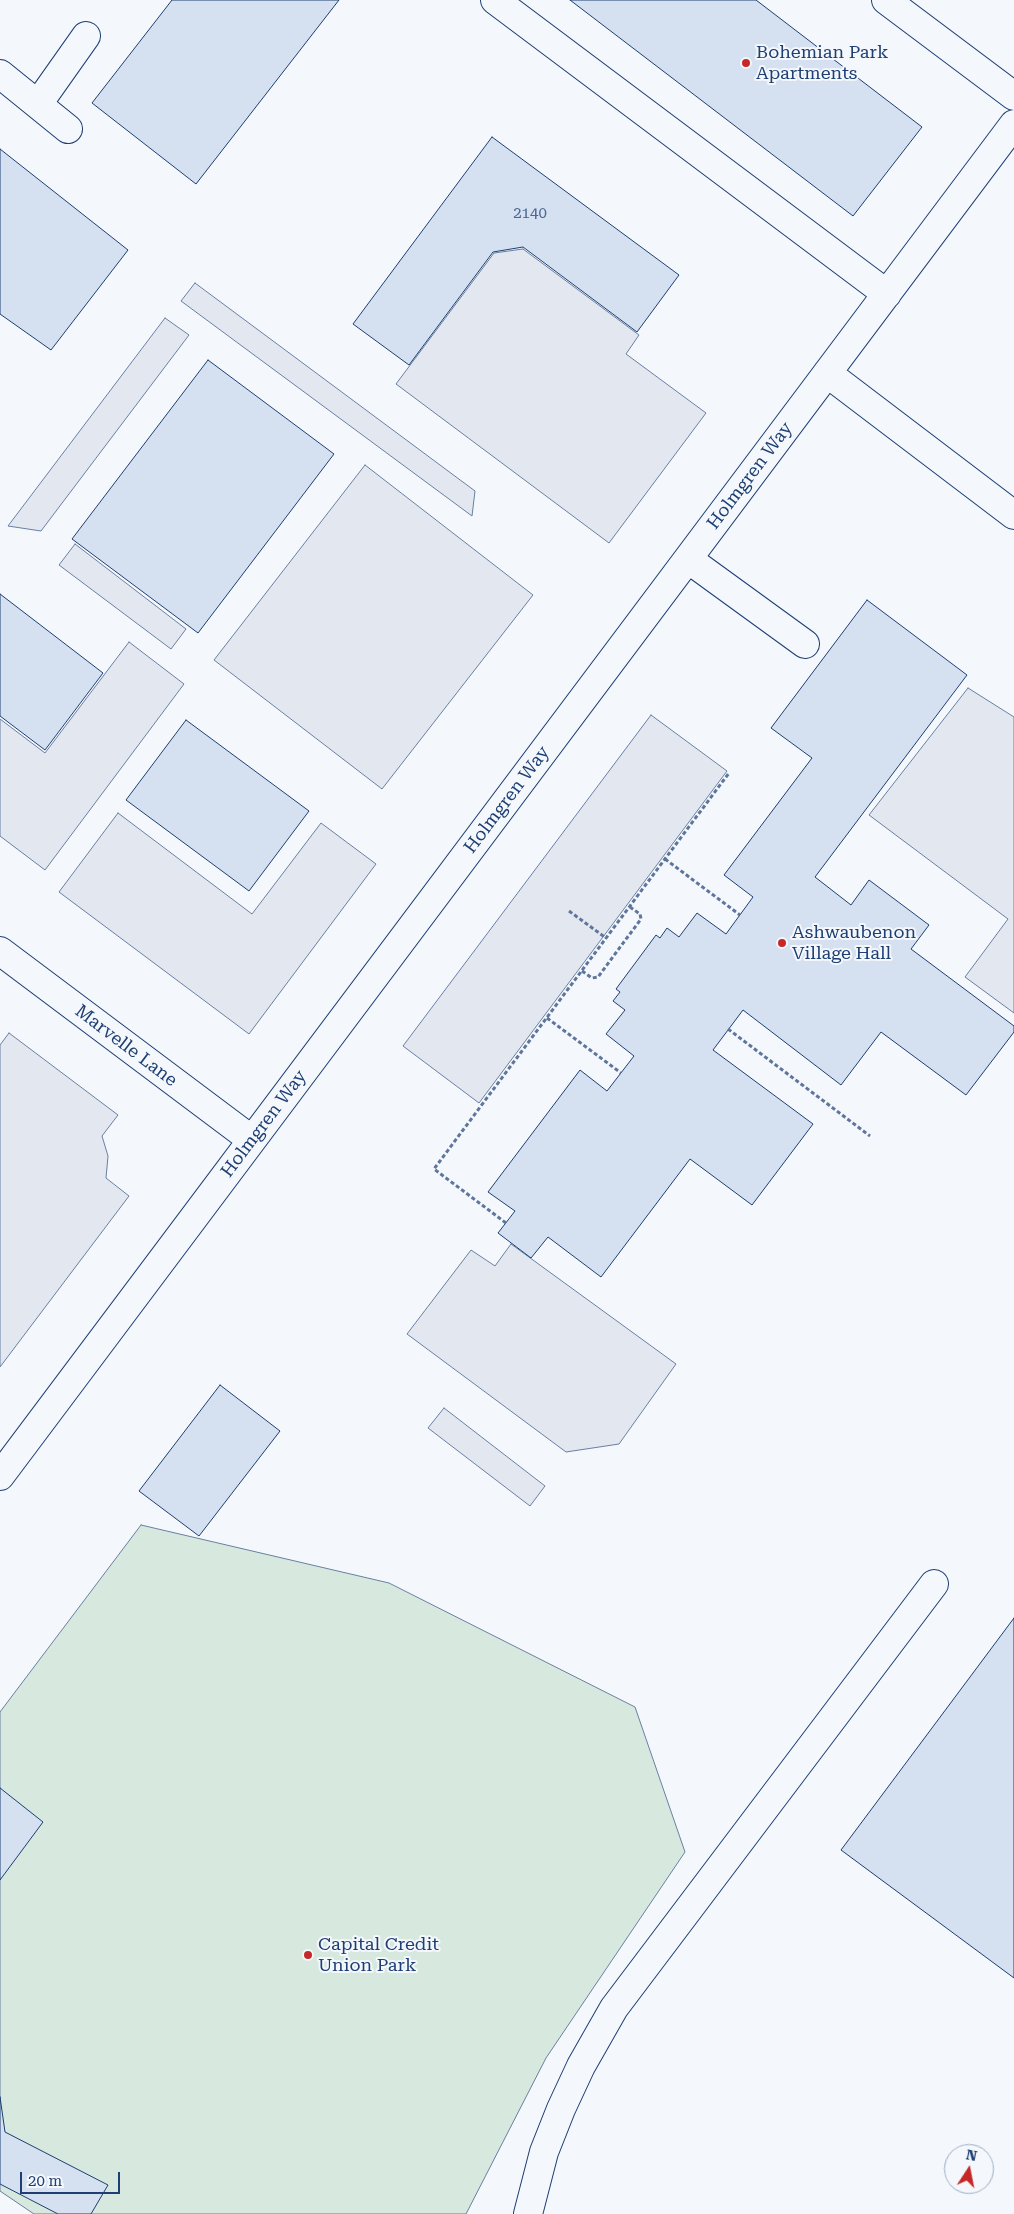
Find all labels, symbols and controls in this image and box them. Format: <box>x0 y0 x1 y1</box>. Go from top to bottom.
place label: Bohemian Park Apartments <box>756 42 888 84</box>
marker: Bohemian Park Apartments <box>740 57 752 69</box>
house number: 2140 <box>513 205 547 223</box>
street label: Holmgren Way <box>703 418 797 534</box>
street label: Holmgren Way <box>460 742 554 858</box>
place label: Ashwaubenon Village Hall <box>792 922 916 964</box>
marker: Ashwaubenon Village Hall <box>776 937 788 949</box>
street label: Marvelle Lane <box>71 1001 181 1091</box>
street label: Holmgren Way <box>217 1066 311 1182</box>
place label: Capital Credit Union Park <box>318 1934 439 1976</box>
marker: Capital Credit Union Park <box>302 1949 314 1961</box>
north arrow <box>944 2144 994 2194</box>
text: N <box>965 2146 978 2164</box>
scale bar <box>22 2162 122 2194</box>
text: 20 m <box>28 2172 62 2190</box>

